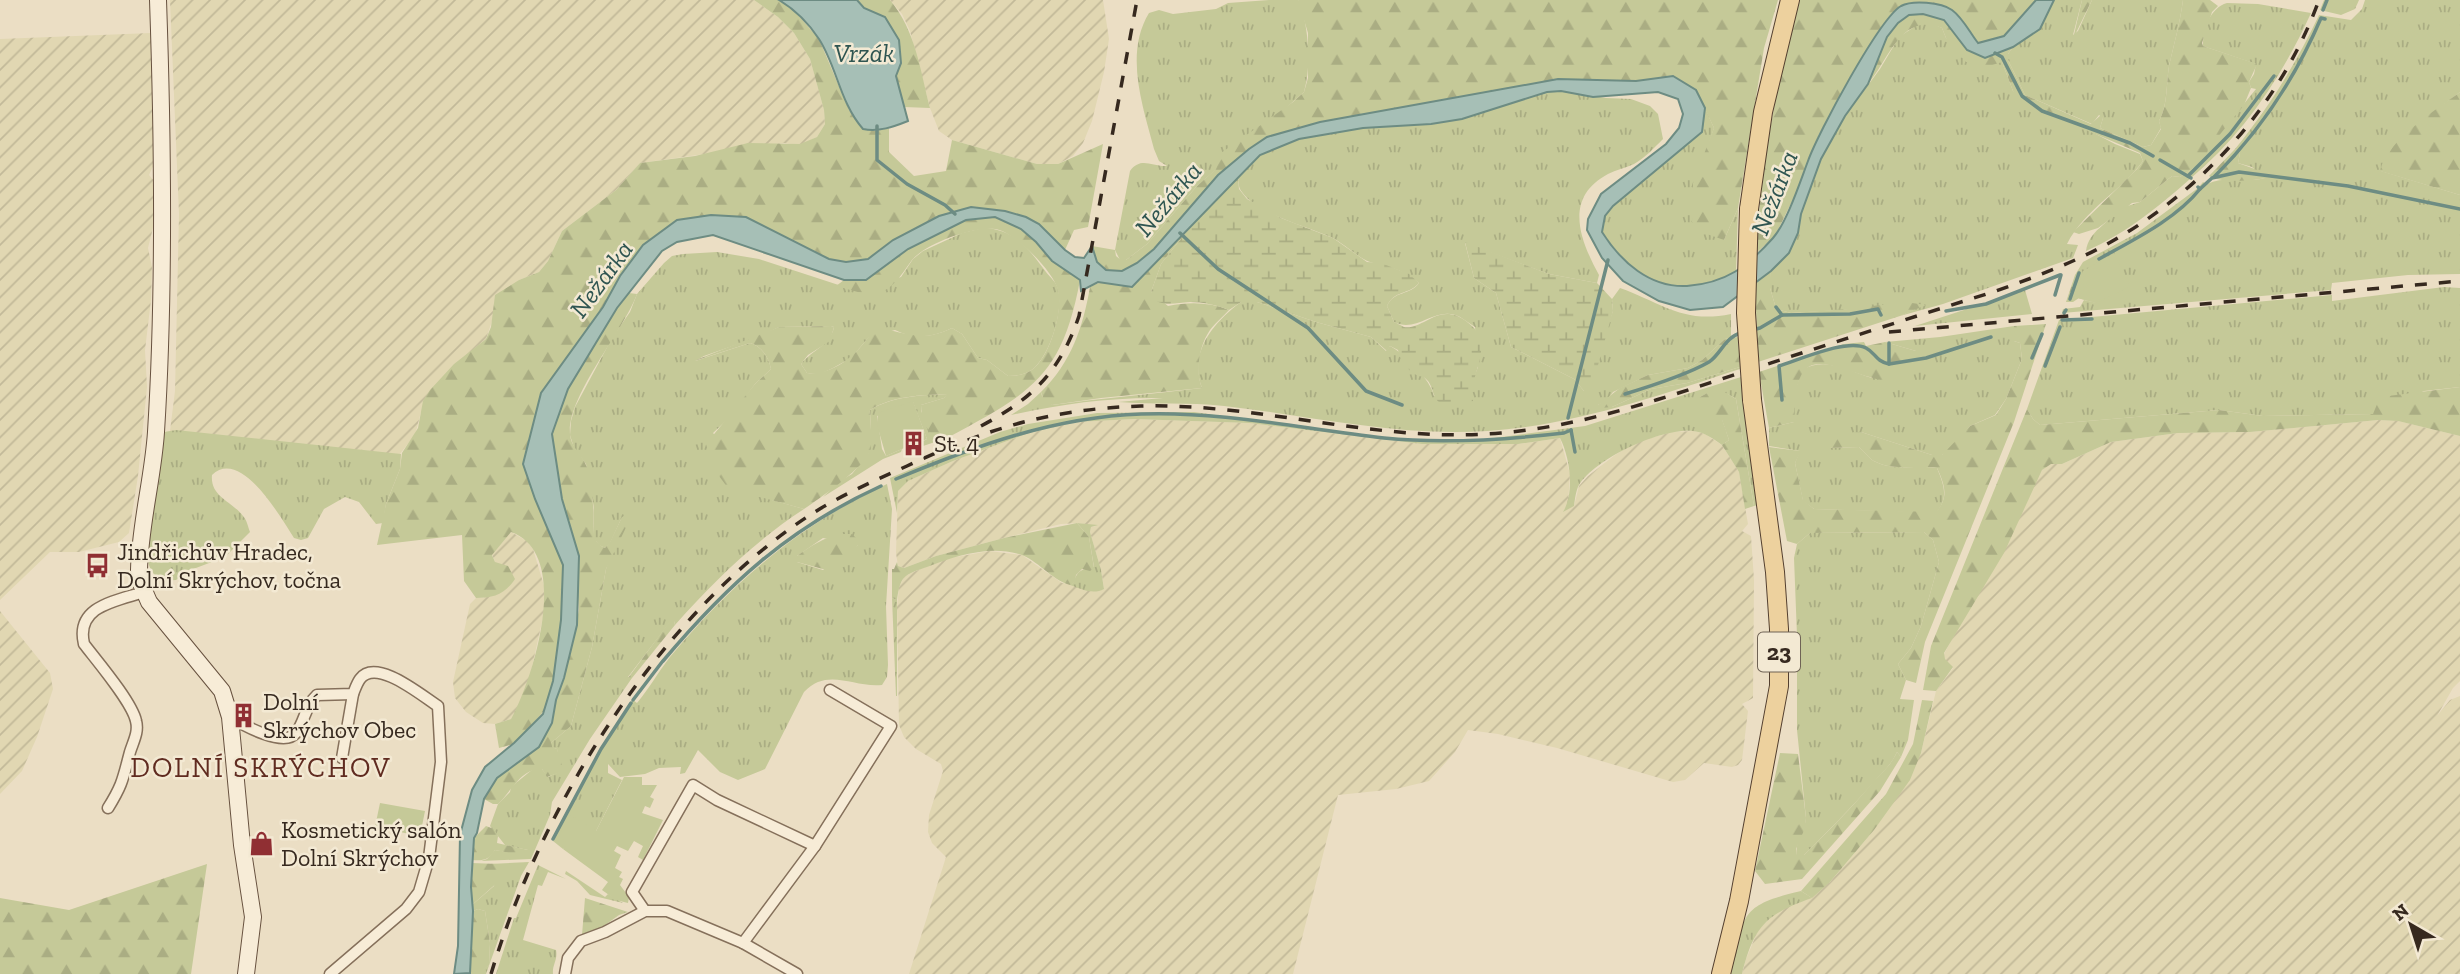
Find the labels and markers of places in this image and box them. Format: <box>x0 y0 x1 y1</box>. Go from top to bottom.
place label: St. 4 <box>934 429 979 458</box>
building icon: St. 4 <box>900 430 928 458</box>
place label: Jindřichův Hradec, Dolní Skrýchov, točna <box>117 537 342 594</box>
bus stop icon: Jindřichův Hradec, Dolní Skrýchov, točna <box>83 552 111 580</box>
place label: Dolní Skrýchov Obec <box>263 687 416 744</box>
building icon: Dolní Skrýchov Obec <box>229 702 257 730</box>
place label: Kosmetický salón Dolní Skrýchov <box>281 815 462 872</box>
shop icon: Kosmetický salón Dolní Skrýchov <box>247 830 275 858</box>

